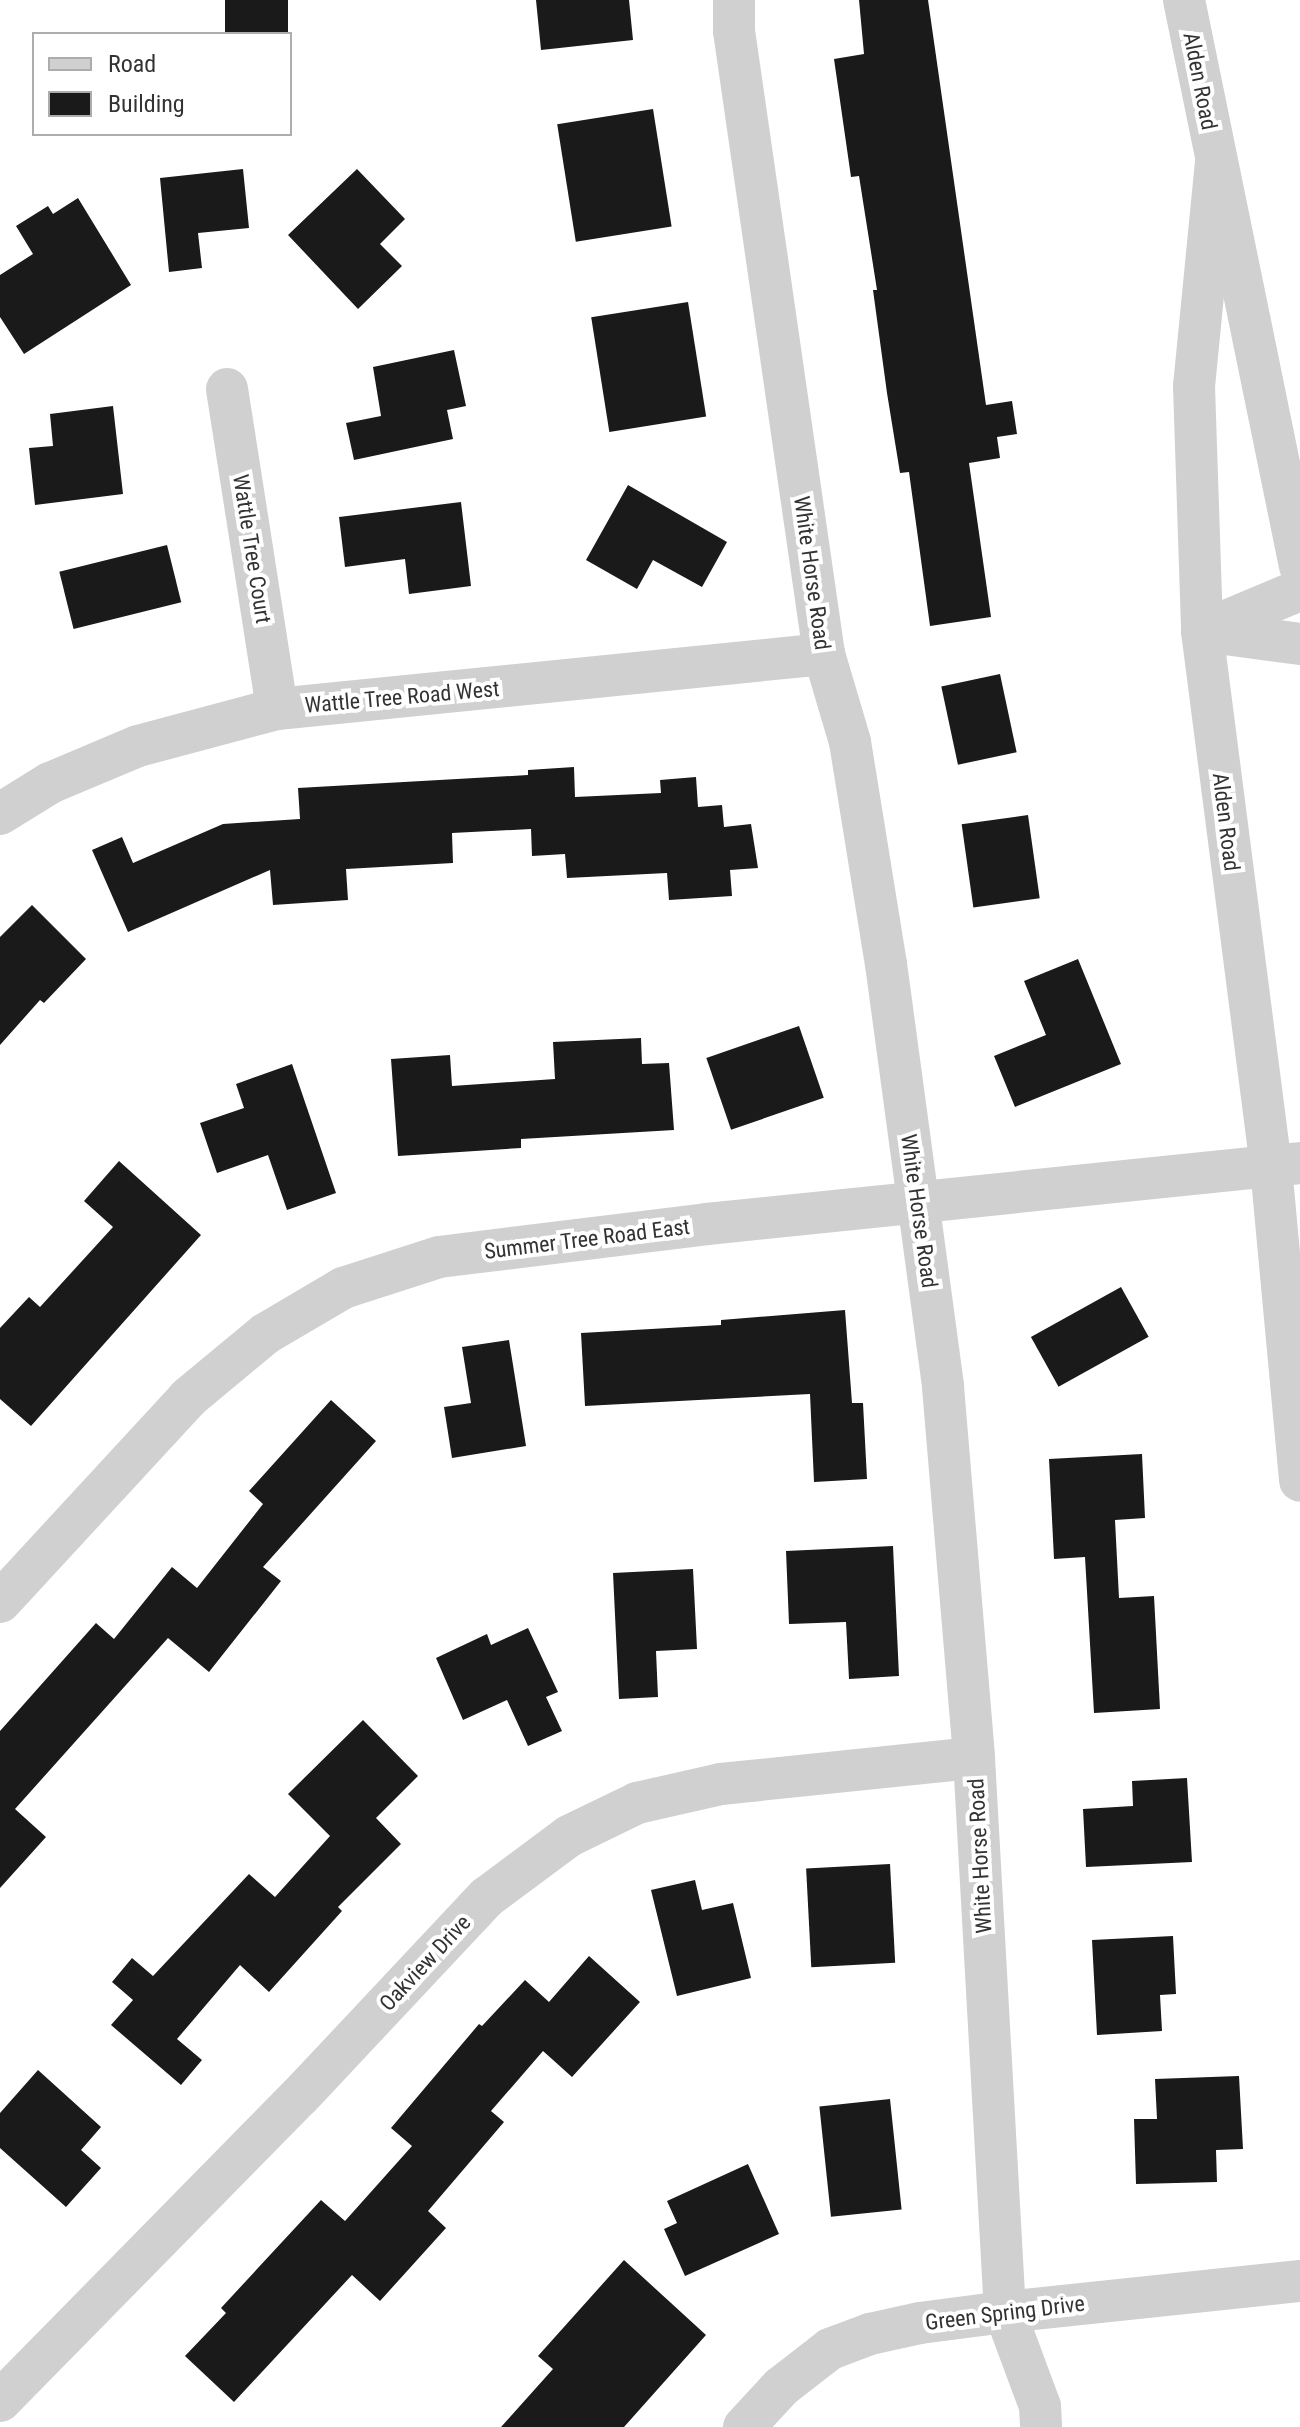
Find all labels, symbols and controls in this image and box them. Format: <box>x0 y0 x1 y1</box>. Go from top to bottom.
street label: Alden Road <box>1178 30 1222 132</box>
legend <box>32 32 292 136</box>
text: Road <box>108 50 156 78</box>
text: Building <box>108 90 185 118</box>
street label: Wattle Tree Court <box>227 472 277 626</box>
street label: White Horse Road <box>788 494 836 652</box>
street label: Wattle Tree Road West <box>303 675 501 719</box>
street label: Alden Road <box>1207 771 1245 873</box>
street label: White Horse Road <box>895 1132 943 1290</box>
street label: Summer Tree Road East <box>483 1213 691 1265</box>
street label: White Horse Road <box>963 1778 997 1934</box>
street label: Oakview Drive <box>374 1909 476 2017</box>
street label: Green Spring Drive <box>924 2290 1086 2336</box>

